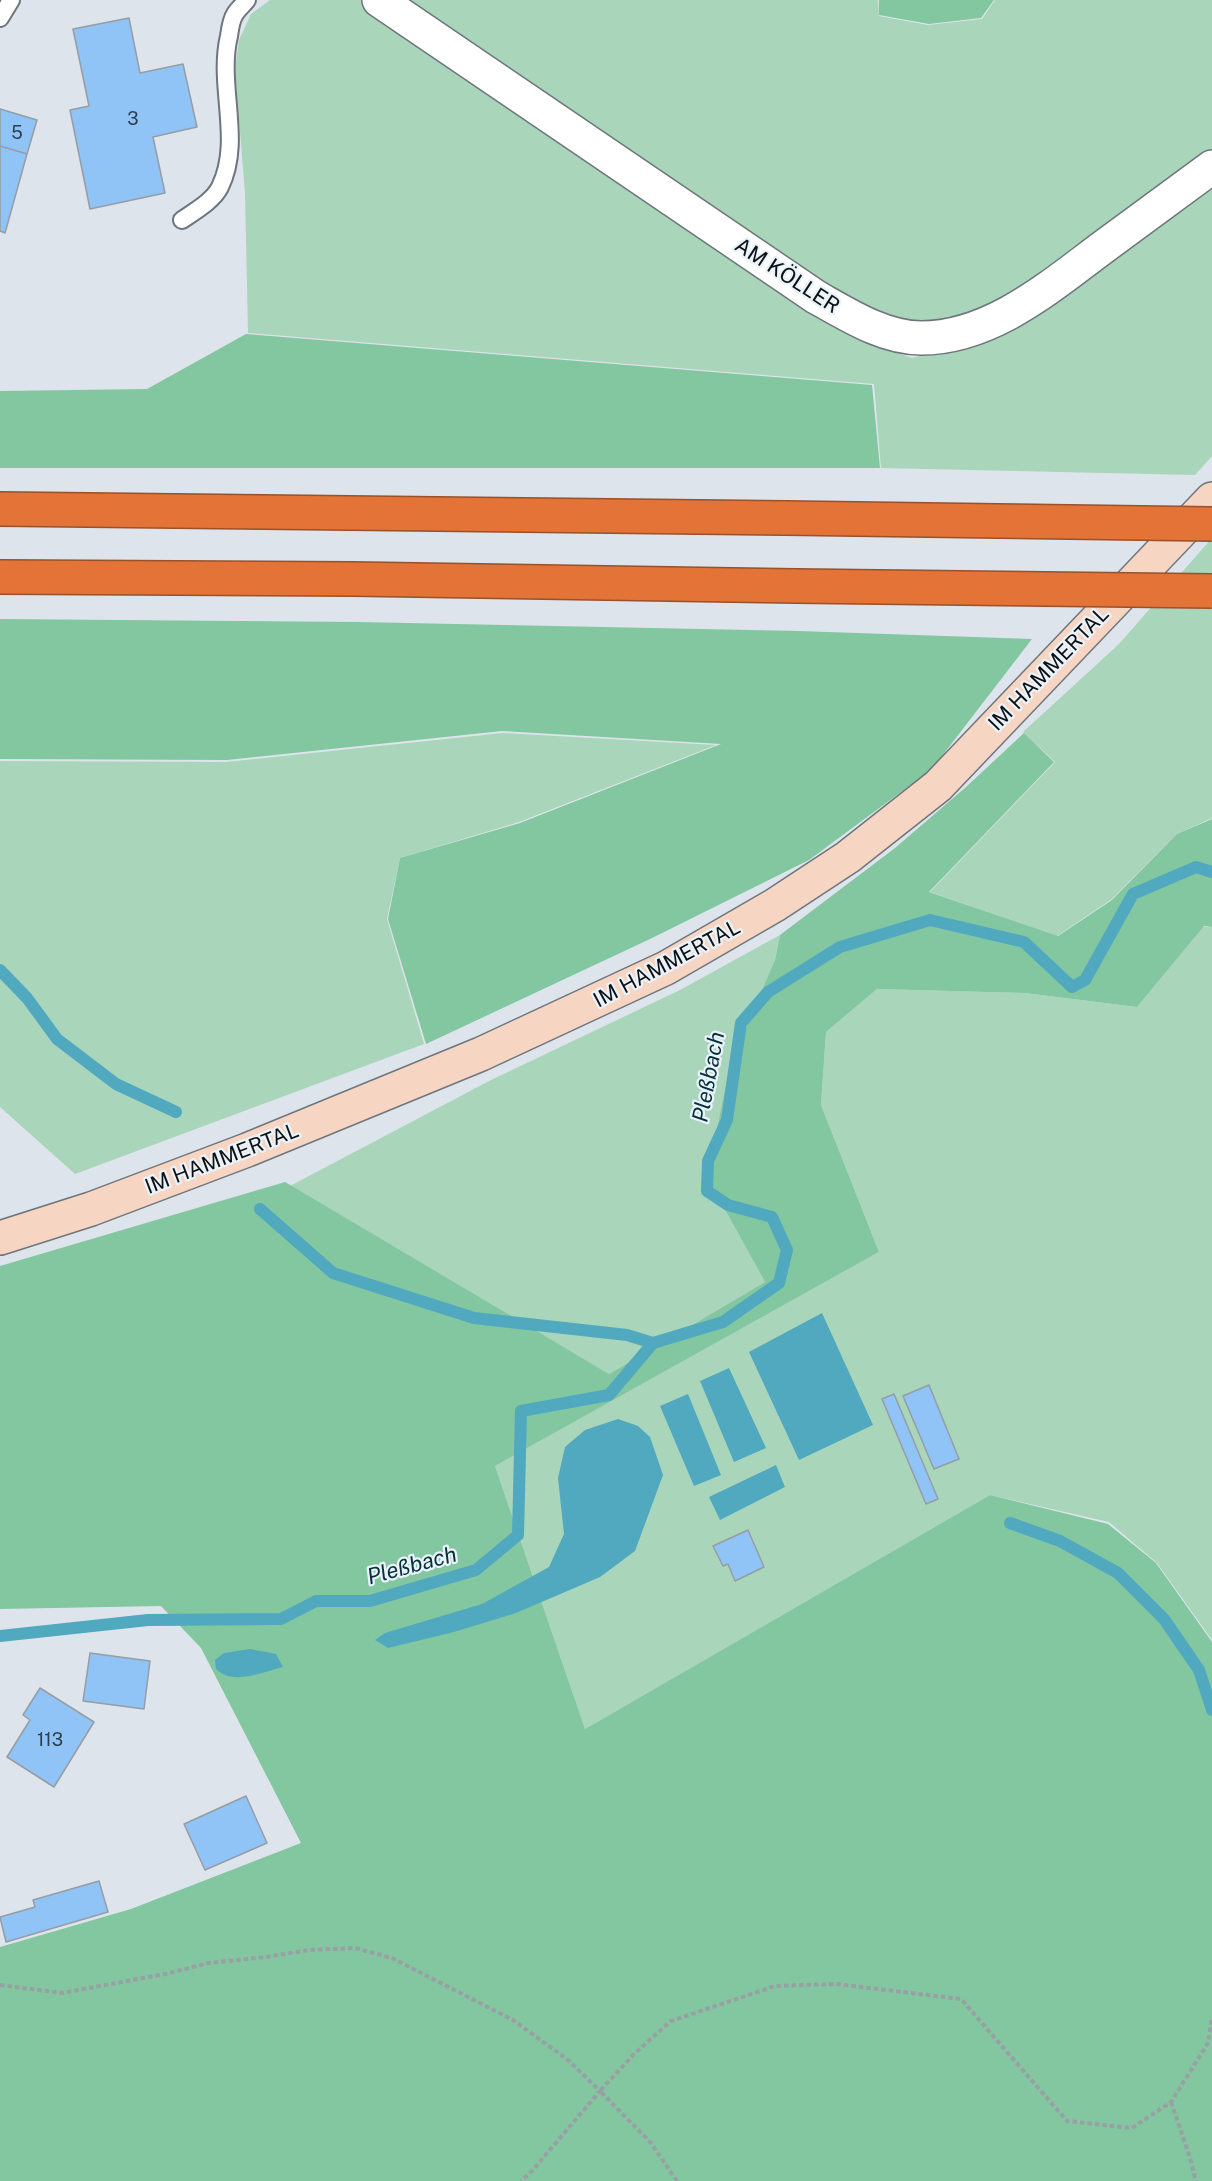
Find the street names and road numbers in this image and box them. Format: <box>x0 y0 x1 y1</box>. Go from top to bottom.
street label: AM KÖLLER <box>730 233 844 319</box>
street label: IM HAMMERTAL <box>983 602 1115 736</box>
street label: IM HAMMERTAL <box>589 915 745 1013</box>
street label: IM HAMMERTAL <box>142 1118 302 1200</box>

